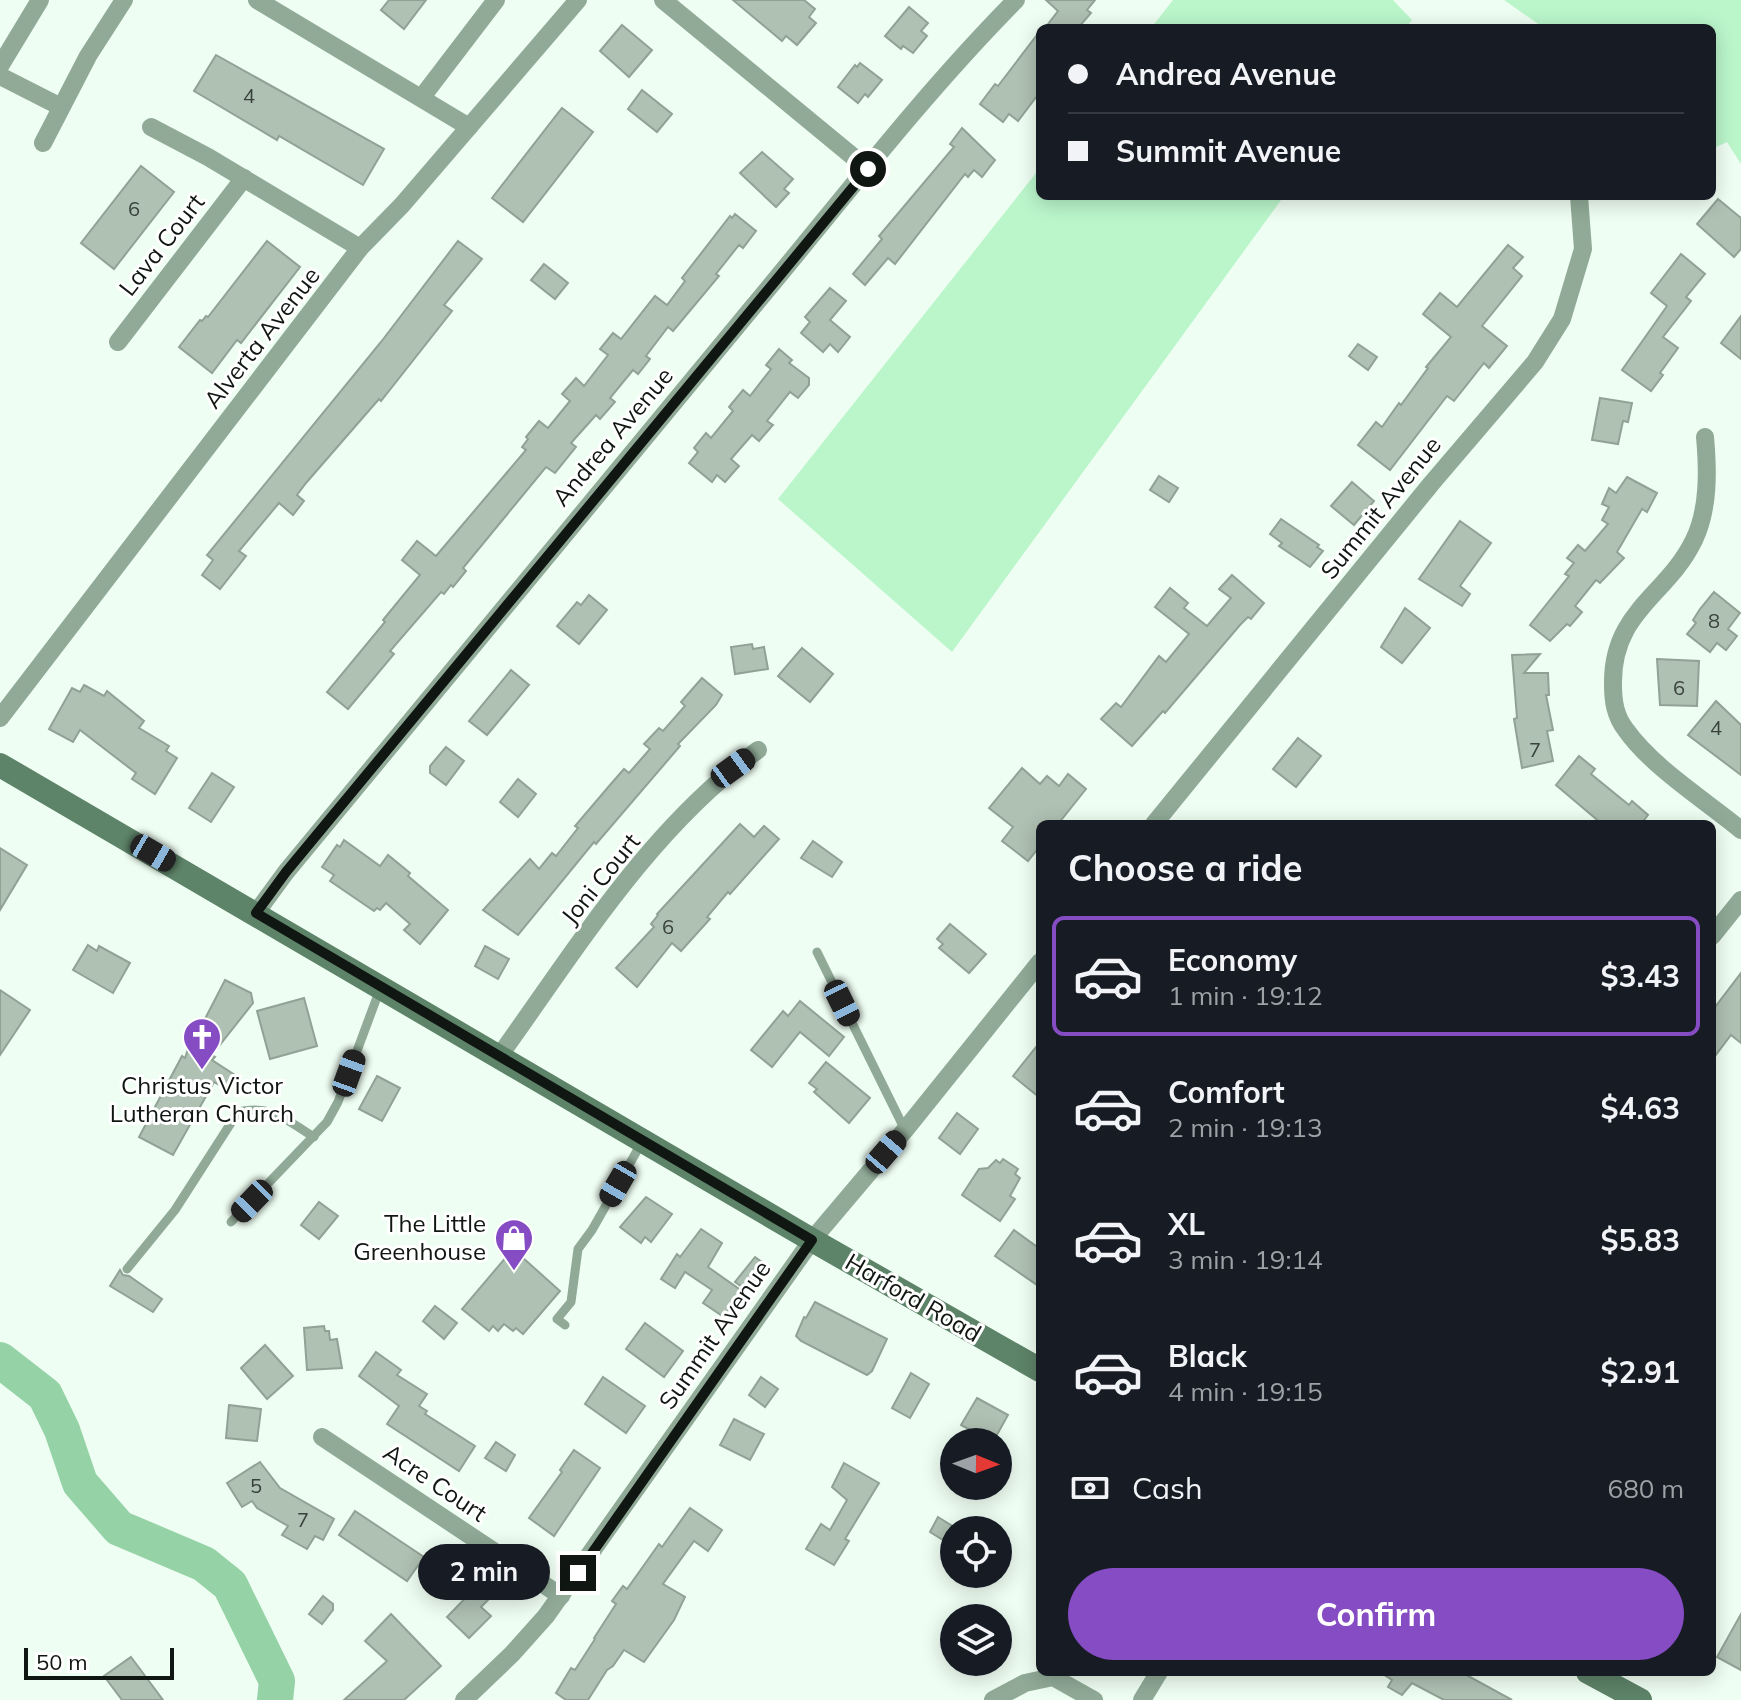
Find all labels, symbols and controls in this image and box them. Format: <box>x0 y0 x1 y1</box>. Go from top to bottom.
text: Andrea Avenue <box>1116 55 1337 93</box>
house number: 4 <box>243 83 255 108</box>
text: Summit Avenue <box>1116 132 1341 170</box>
route start <box>850 151 886 187</box>
street label: Lava Court <box>112 187 210 301</box>
house number: 6 <box>128 196 140 221</box>
street label: Alverta Avenue <box>197 261 326 414</box>
street label: Andrea Avenue <box>545 361 679 512</box>
street label: Summit Avenue <box>1314 430 1447 585</box>
house number: 8 <box>1708 608 1720 633</box>
house number: 6 <box>1673 675 1685 700</box>
house number: 4 <box>1710 715 1722 740</box>
house number: 7 <box>1529 737 1541 762</box>
car <box>707 744 759 792</box>
street label: Joni Court <box>554 827 646 930</box>
car <box>126 831 180 875</box>
text: Choose a ride <box>1068 845 1302 890</box>
house number: 6 <box>662 914 674 939</box>
icon: car <box>1072 940 1144 1012</box>
text: Economy <box>1168 941 1297 979</box>
text: $3.43 <box>1601 957 1680 995</box>
car <box>821 976 863 1030</box>
text: 1 min · 19:12 <box>1168 979 1323 1012</box>
church icon: Christus Victor Lutheran Church <box>181 1016 223 1071</box>
car <box>330 1046 368 1100</box>
place label: Christus Victor Lutheran Church <box>110 1070 294 1128</box>
icon: car <box>1072 1072 1144 1144</box>
text: Comfort <box>1168 1073 1285 1111</box>
text: $4.63 <box>1601 1089 1680 1127</box>
text: 2 min · 19:13 <box>1168 1111 1323 1144</box>
car <box>861 1126 911 1178</box>
car <box>596 1157 640 1211</box>
car <box>227 1175 277 1227</box>
icon: car <box>1072 1204 1144 1276</box>
text: XL <box>1168 1205 1205 1243</box>
place label: The Little Greenhouse <box>353 1208 486 1266</box>
shop icon: The Little Greenhouse <box>493 1217 535 1272</box>
text: $5.83 <box>1601 1221 1680 1259</box>
text: 3 min · 19:14 <box>1168 1243 1323 1276</box>
street label: Harford Road <box>840 1246 987 1348</box>
street label: Summit Avenue <box>652 1254 777 1415</box>
icon: car <box>1072 1336 1144 1408</box>
text: Black <box>1168 1337 1247 1375</box>
text: $2.91 <box>1601 1353 1680 1391</box>
text: 4 min · 19:15 <box>1168 1375 1323 1408</box>
north arrow <box>940 1428 1012 1500</box>
map controls <box>940 1428 1012 1676</box>
street label: Acre Court <box>378 1437 493 1528</box>
icon: cash <box>1068 1466 1112 1510</box>
text: Cash <box>1132 1469 1203 1507</box>
text: 680 m <box>1608 1472 1684 1505</box>
house number: 5 <box>250 1473 262 1498</box>
house number: 7 <box>297 1507 309 1532</box>
button: locate <box>940 1516 1012 1588</box>
callout: 2 min <box>418 1545 550 1601</box>
text: 2 min <box>450 1555 518 1588</box>
route end <box>560 1555 596 1591</box>
button: Confirm <box>1068 1568 1684 1660</box>
button: layers <box>940 1604 1012 1676</box>
scale bar <box>24 1644 174 1680</box>
text: 50 m <box>36 1648 87 1676</box>

